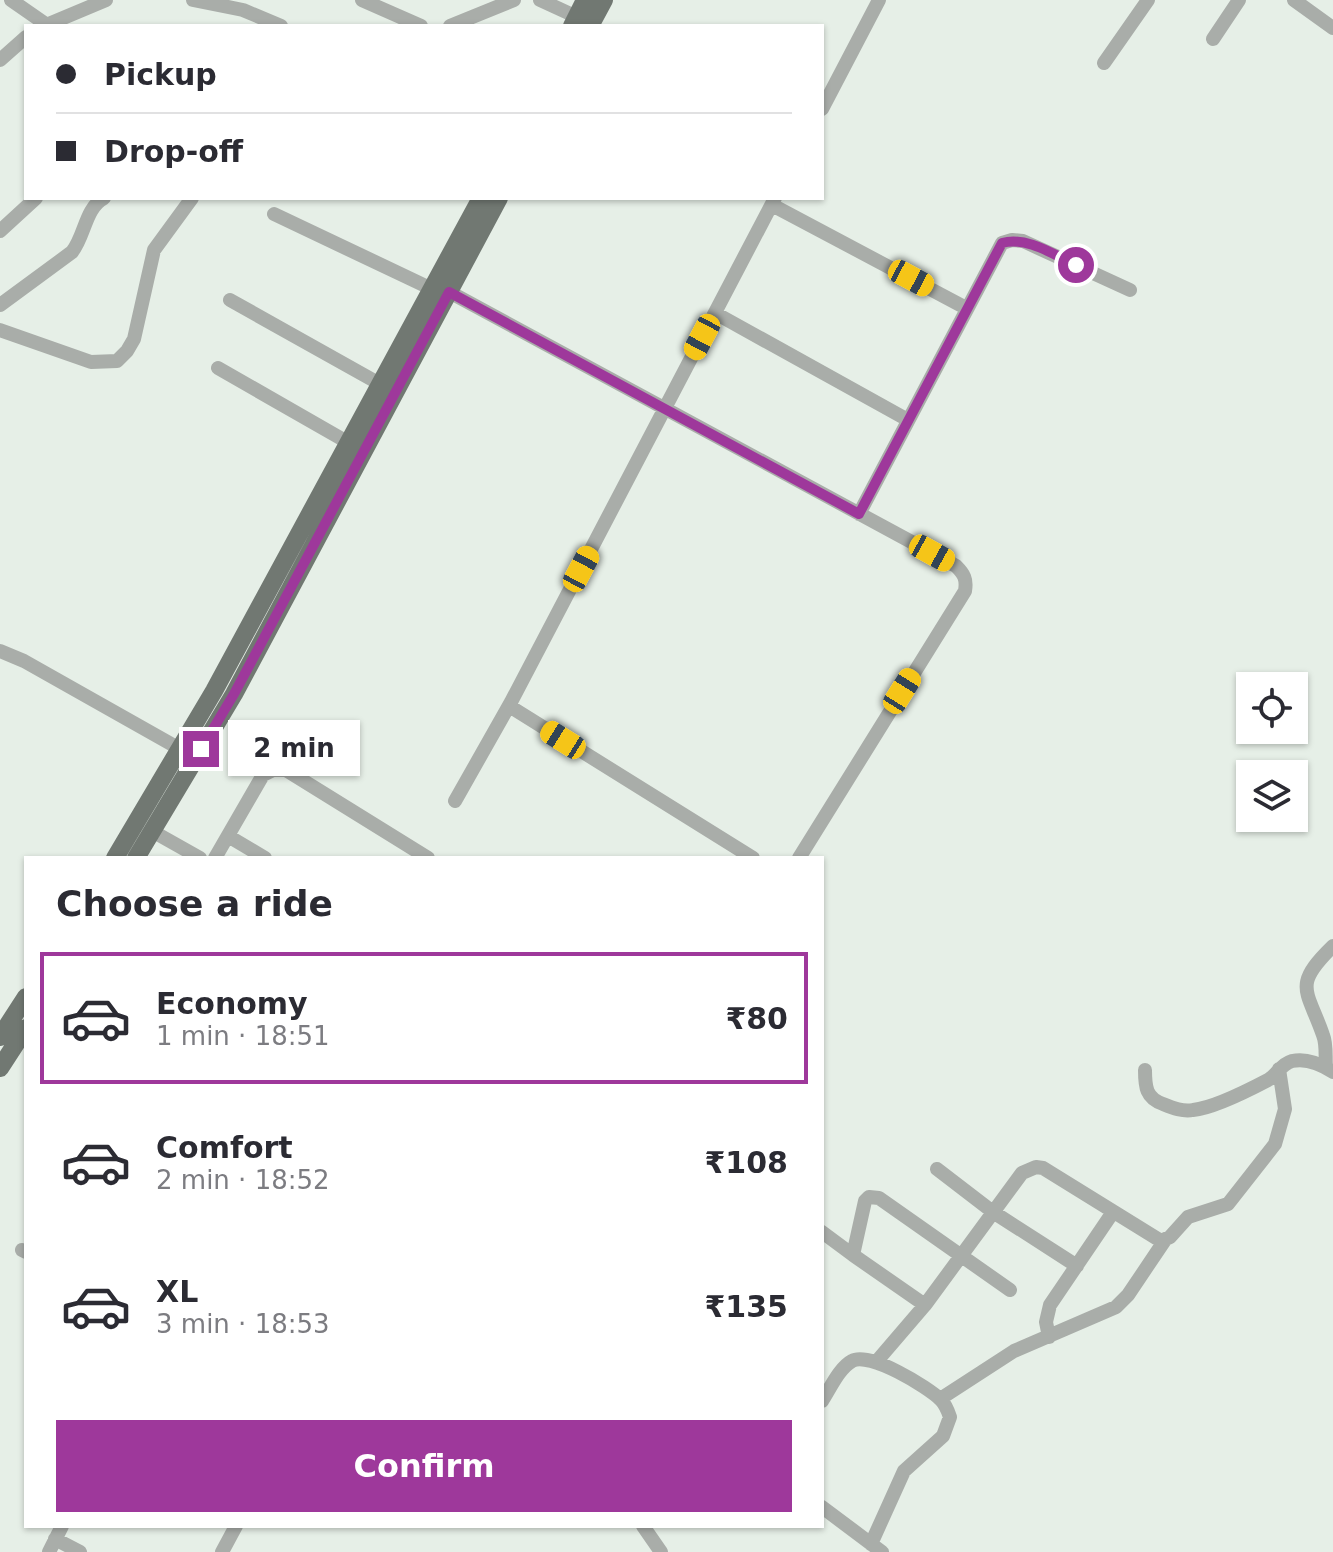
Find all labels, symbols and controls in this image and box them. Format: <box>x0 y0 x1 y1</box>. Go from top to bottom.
text: Pickup <box>104 57 217 92</box>
text: Drop-off <box>104 134 243 169</box>
route start <box>1058 247 1094 283</box>
car <box>884 256 938 300</box>
car <box>680 310 724 364</box>
car <box>905 531 959 575</box>
car <box>559 542 603 596</box>
car <box>879 664 925 718</box>
map controls <box>1236 672 1308 832</box>
button: locate <box>1236 672 1308 744</box>
car <box>536 717 590 763</box>
callout: 2 min <box>229 721 361 777</box>
route end <box>183 731 219 767</box>
text: 2 min <box>253 733 335 763</box>
button: layers <box>1236 760 1308 832</box>
text: Choose a ride <box>56 883 333 924</box>
icon: car <box>60 982 132 1054</box>
text: Economy <box>156 986 308 1021</box>
text: ₹80 <box>725 1001 788 1036</box>
text: 1 min · 18:51 <box>156 1021 330 1051</box>
icon: car <box>60 1126 132 1198</box>
text: Comfort <box>156 1130 293 1165</box>
text: ₹108 <box>705 1145 788 1180</box>
text: 2 min · 18:52 <box>156 1165 330 1195</box>
icon: car <box>60 1270 132 1342</box>
text: XL <box>156 1274 198 1309</box>
text: ₹135 <box>705 1289 788 1324</box>
text: 3 min · 18:53 <box>156 1309 330 1339</box>
button: Confirm <box>56 1420 792 1512</box>

